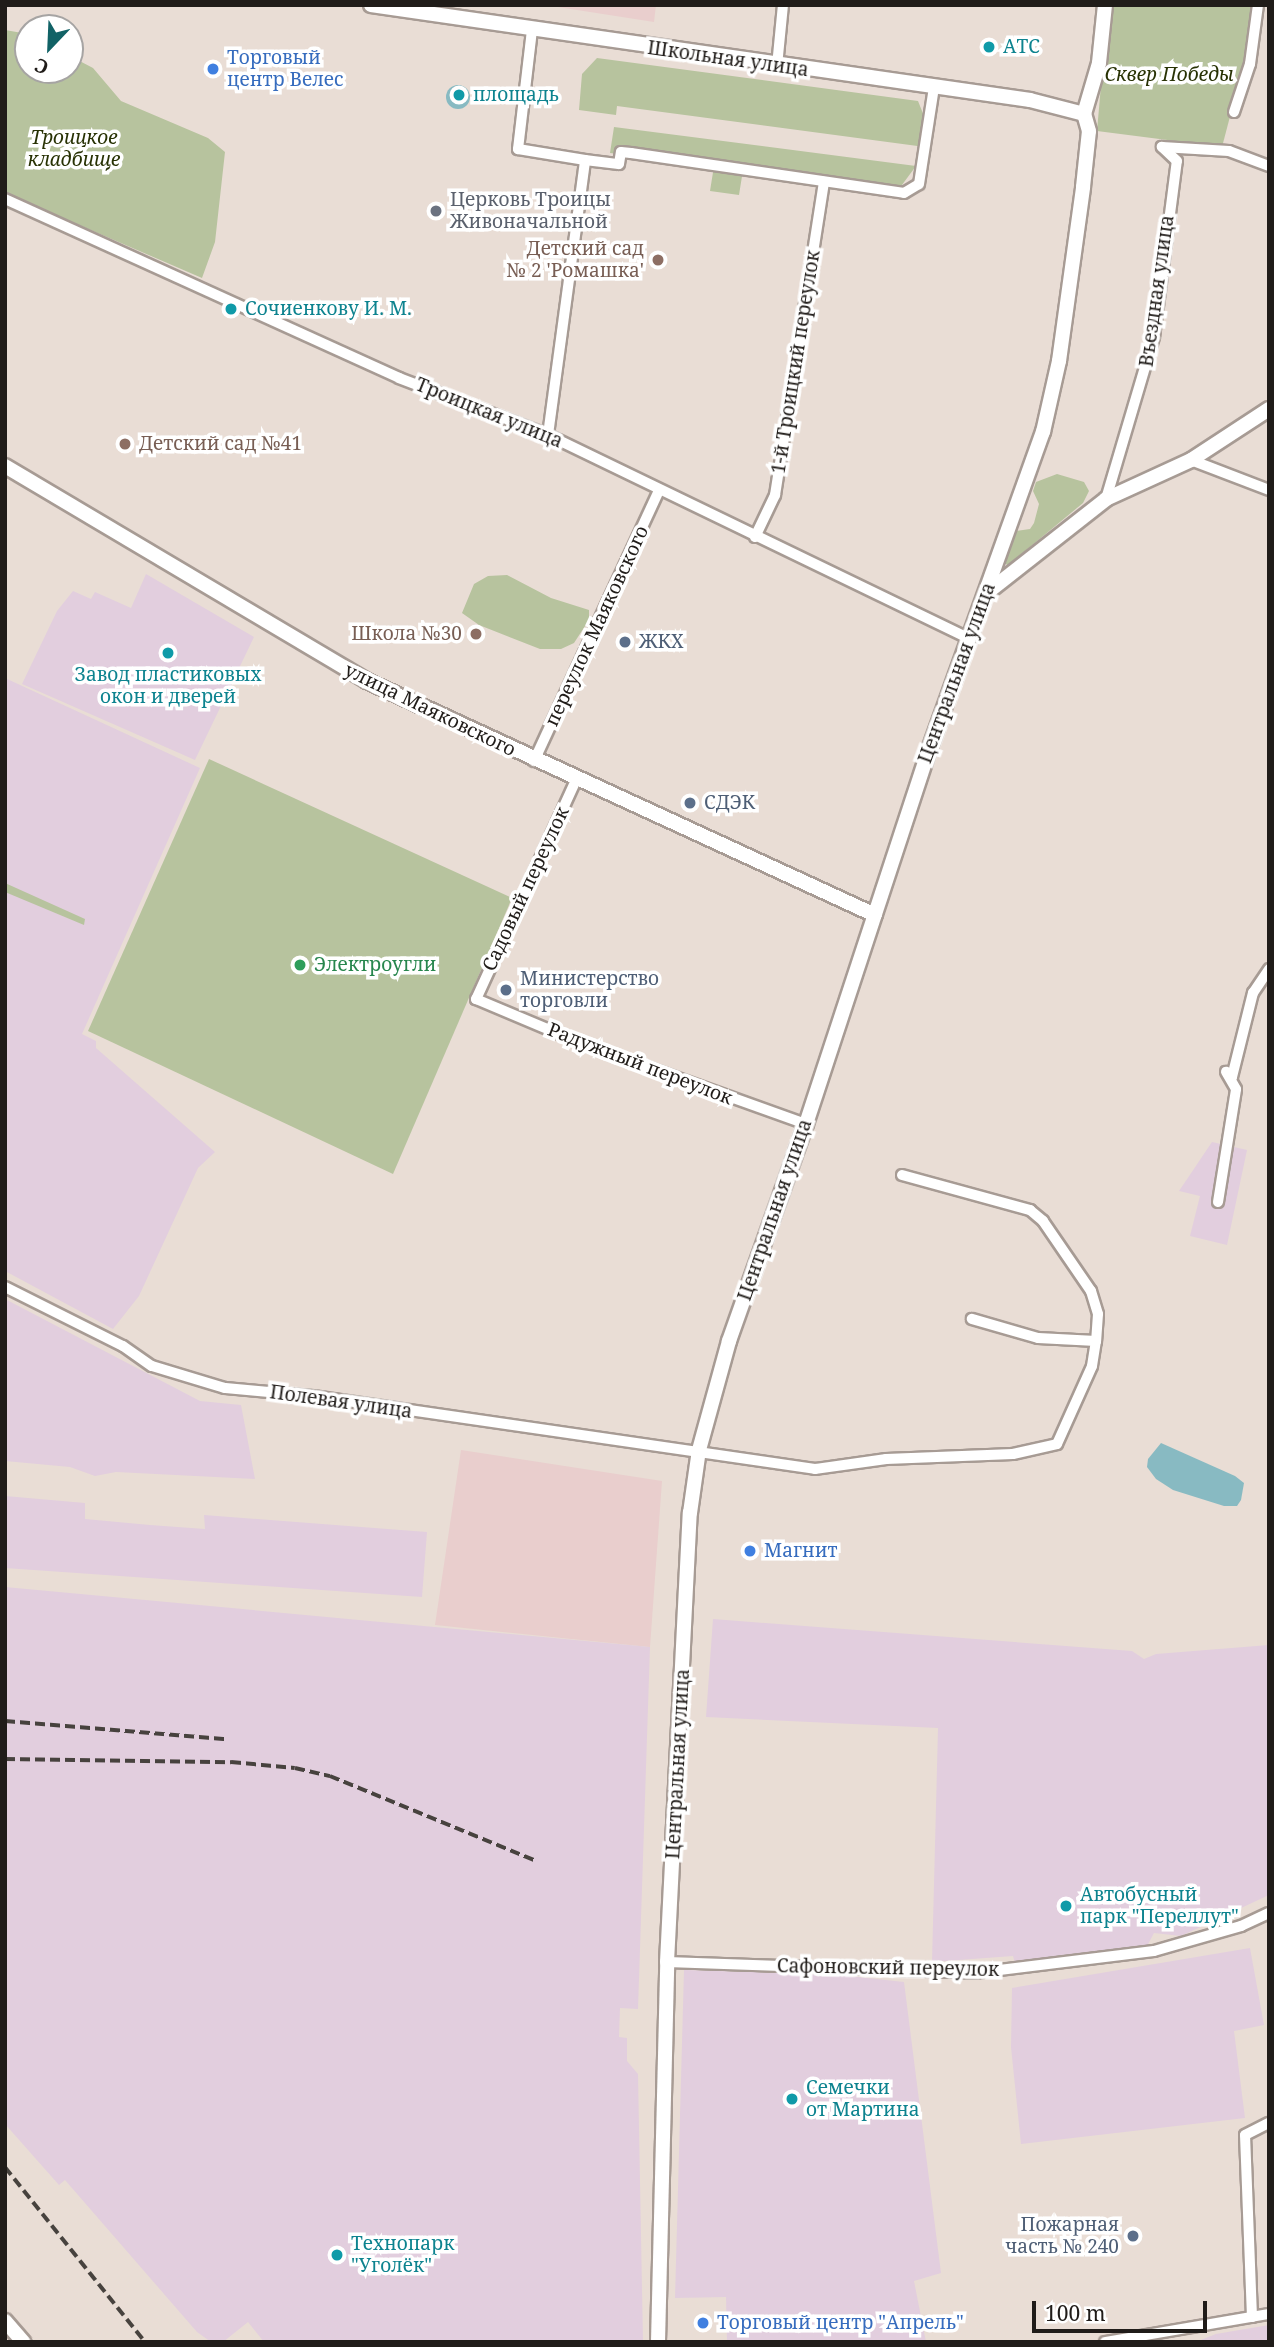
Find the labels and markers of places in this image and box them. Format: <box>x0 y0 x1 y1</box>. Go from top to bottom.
place label: АТС <box>1003 36 1040 58</box>
marker: АТС <box>981 39 997 55</box>
place label: Торговый центр Велес <box>227 47 343 91</box>
marker: Торговый центр Велес <box>205 61 221 77</box>
place label: площадь <box>473 84 559 106</box>
marker: площадь <box>451 87 467 103</box>
place label: Церковь Троицы Живоначальной <box>450 189 611 233</box>
marker: Церковь Троицы Живоначальной <box>428 203 444 219</box>
place label: Детский сад № 2 'Ромашка' <box>507 238 644 282</box>
marker: Детский сад № 2 'Ромашка' <box>650 252 666 268</box>
place label: Сочиенкову И. М. <box>245 298 412 320</box>
marker: Сочиенкову И. М. <box>223 301 239 317</box>
place label: Детский сад №41 <box>139 433 302 455</box>
marker: Детский сад №41 <box>117 436 133 452</box>
place label: Школа №30 <box>351 623 462 645</box>
marker: Школа №30 <box>468 626 484 642</box>
place label: ЖКХ <box>639 631 684 653</box>
marker: ЖКХ <box>617 634 633 650</box>
marker: Завод пластиковых окон и дверей <box>160 645 176 661</box>
place label: Завод пластиковых окон и дверей <box>75 664 261 708</box>
place label: СДЭК <box>704 792 755 814</box>
marker: СДЭК <box>682 795 698 811</box>
place label: Электроугли <box>314 954 436 976</box>
marker: Электроугли <box>292 957 308 973</box>
place label: Министерство торговли <box>520 968 659 1012</box>
marker: Министерство торговли <box>498 982 514 998</box>
place label: Магнит <box>764 1540 838 1562</box>
marker: Магнит <box>742 1543 758 1559</box>
place label: Автобусный парк "Переллут" <box>1080 1884 1239 1928</box>
marker: Автобусный парк "Переллут" <box>1058 1898 1074 1914</box>
place label: Семечки от Мартина <box>806 2077 920 2121</box>
marker: Семечки от Мартина <box>784 2091 800 2107</box>
place label: Пожарная часть № 240 <box>1005 2214 1119 2258</box>
marker: Пожарная часть № 240 <box>1125 2228 1141 2244</box>
place label: Технопарк "Уголёк" <box>351 2233 454 2277</box>
marker: Технопарк "Уголёк" <box>329 2247 345 2263</box>
place label: Торговый центр "Апрель" <box>717 2312 964 2334</box>
marker: Торговый центр "Апрель" <box>695 2315 711 2331</box>

